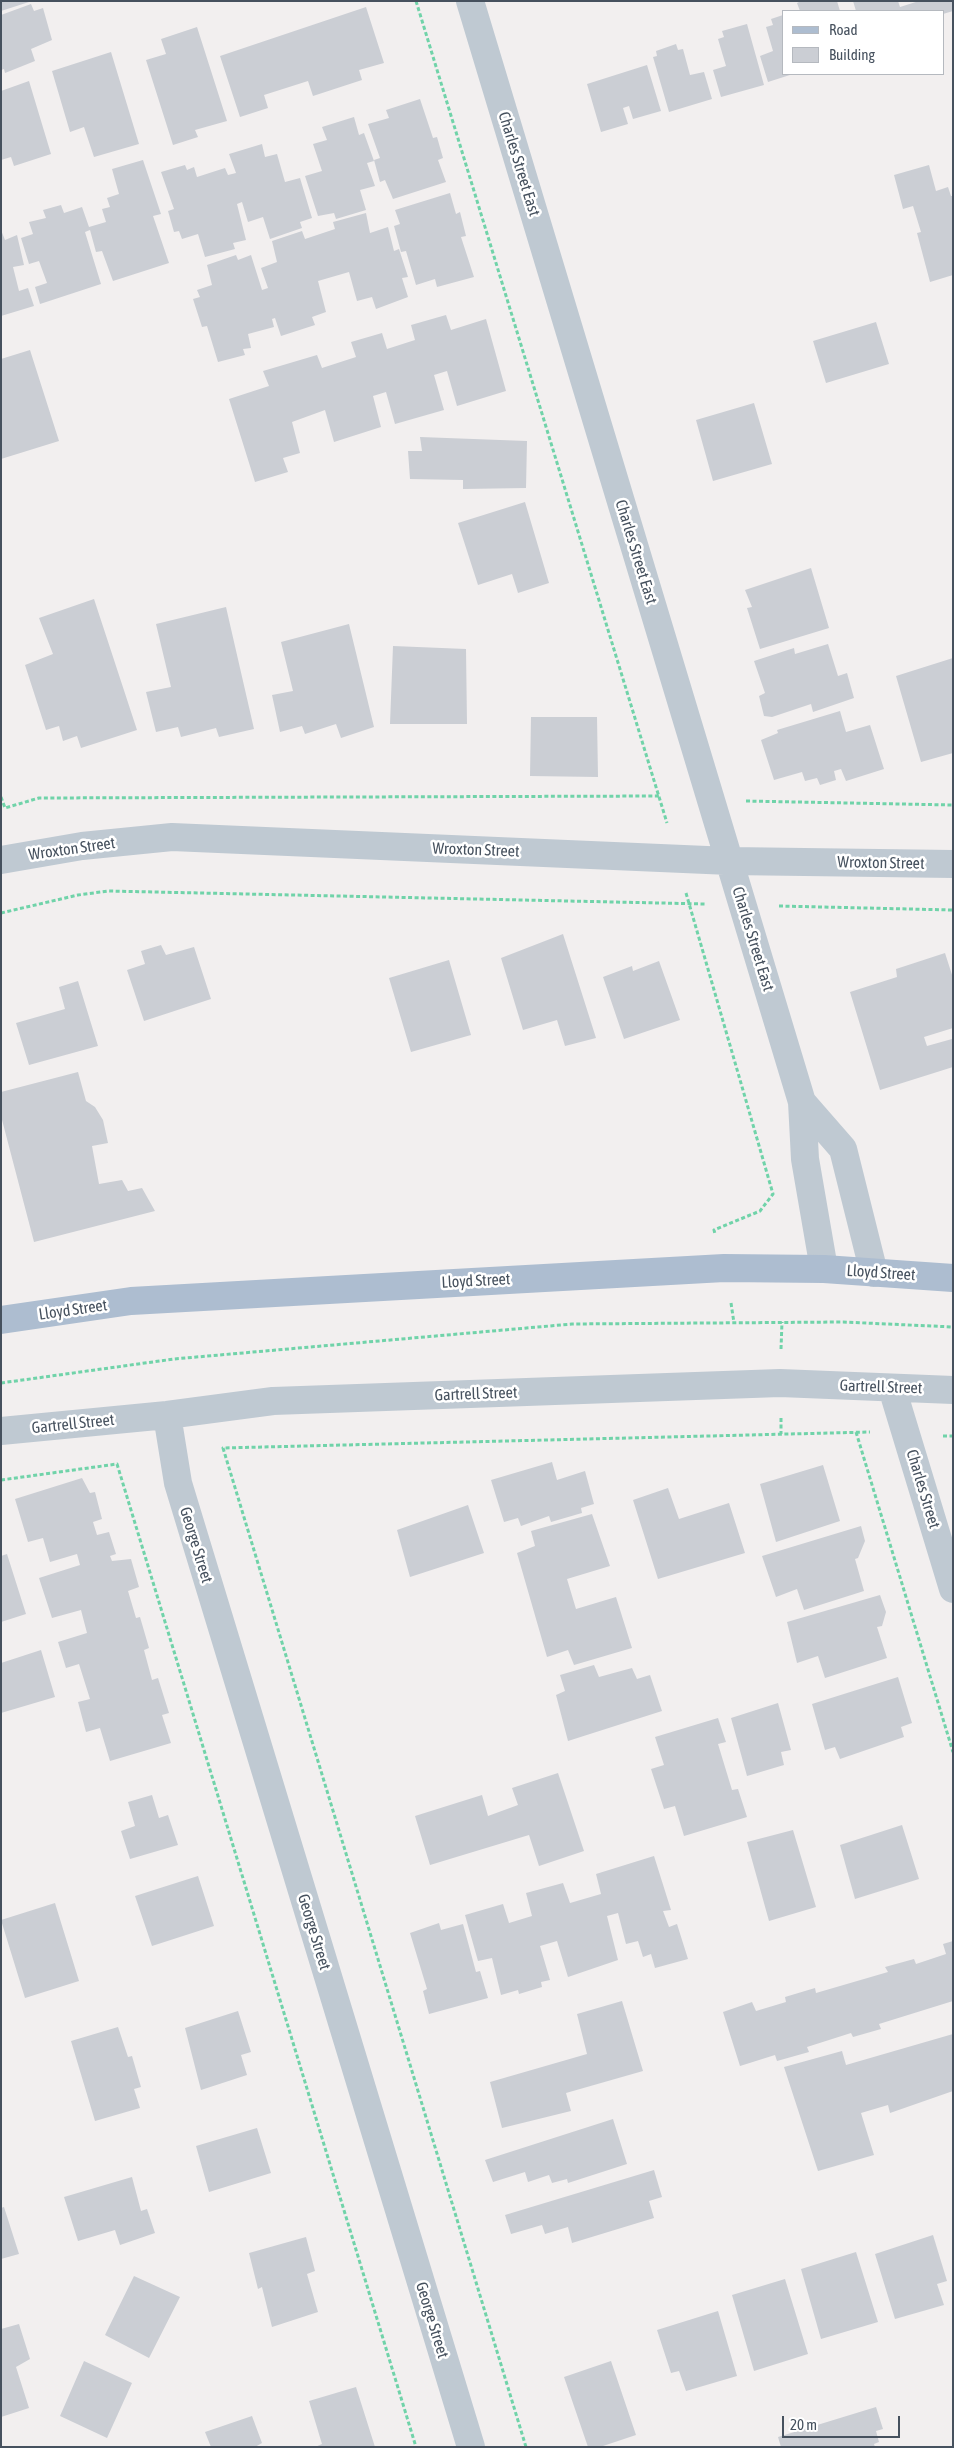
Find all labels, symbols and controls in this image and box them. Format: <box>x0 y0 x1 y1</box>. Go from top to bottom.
legend <box>782 10 944 75</box>
text: Road <box>829 21 858 38</box>
text: Building <box>829 46 875 63</box>
street label: Charles Street East <box>494 109 544 219</box>
street label: Charles Street East <box>611 497 661 607</box>
street label: Wroxton Street <box>28 833 116 865</box>
street label: Wroxton Street <box>432 839 520 861</box>
street label: Wroxton Street <box>837 853 925 873</box>
street label: Charles Street East <box>728 884 778 994</box>
street label: Lloyd Street <box>846 1261 916 1285</box>
street label: Lloyd Street <box>441 1270 511 1292</box>
street label: Lloyd Street <box>38 1296 108 1324</box>
street label: Gartrell Street <box>839 1376 923 1398</box>
street label: Gartrell Street <box>434 1383 518 1405</box>
street label: Gartrell Street <box>31 1410 115 1438</box>
street label: Charles Street <box>902 1447 944 1531</box>
street label: George Street <box>175 1505 217 1585</box>
street label: George Street <box>293 1892 335 1972</box>
street label: George Street <box>411 2280 453 2360</box>
scale bar <box>784 2406 902 2438</box>
text: 20 m <box>790 2416 817 2433</box>

